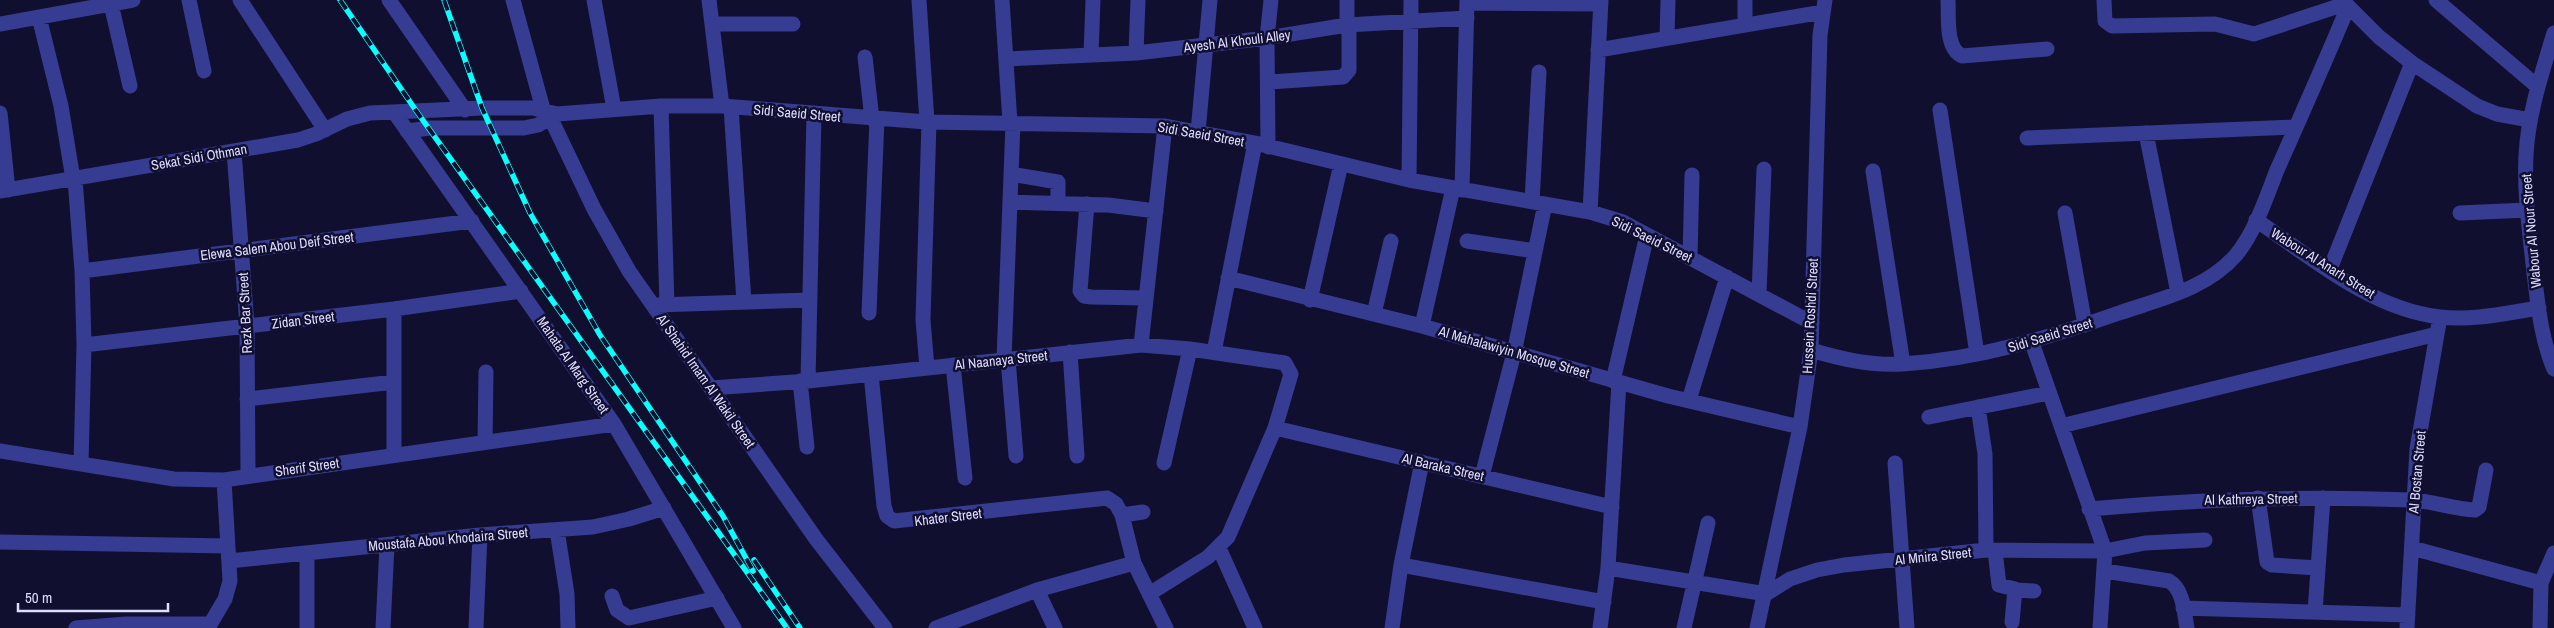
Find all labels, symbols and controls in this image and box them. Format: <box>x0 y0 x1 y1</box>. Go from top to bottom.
street label: Ayesh Al Khouli Alley <box>1181 25 1292 57</box>
street label: Sidi Saeid Street <box>753 100 841 126</box>
street label: Sidi Saeid Street <box>1156 118 1246 150</box>
street label: Sekat Sidi Othman <box>150 140 248 174</box>
street label: Wabour Al Nour Street <box>2517 173 2545 289</box>
street label: Sidi Saeid Street <box>1609 212 1695 266</box>
street label: Wabour Al Anarh Street <box>2268 224 2378 302</box>
street label: Elewa Salem Abou Deif Street <box>199 228 355 264</box>
street label: Hussein Roshdi Street <box>1798 258 1822 374</box>
street label: Rezk Bar Street <box>234 272 256 354</box>
street label: Zidan Street <box>271 307 335 333</box>
street label: Al Shahid Imam Al Wakil Street <box>652 310 759 452</box>
street label: Mahata Al Marg Street <box>533 313 613 417</box>
street label: Sidi Saeid Street <box>2006 314 2094 356</box>
street label: Al Mahalawiyin Mosque Street <box>1436 322 1591 382</box>
street label: Al Naanaya Street <box>953 346 1048 374</box>
street label: Al Bostan Street <box>2404 430 2430 515</box>
street label: Al Baraka Street <box>1399 449 1486 485</box>
street label: Sherif Street <box>274 454 340 480</box>
street label: Al Kathreya Street <box>2203 489 2298 509</box>
street label: Khater Street <box>913 504 983 530</box>
street label: Moustafa Abou Khodaira Street <box>367 523 529 555</box>
street label: Al Mnira Street <box>1893 543 1972 569</box>
scale bar <box>18 580 168 612</box>
text: 50 m <box>25 587 52 608</box>

